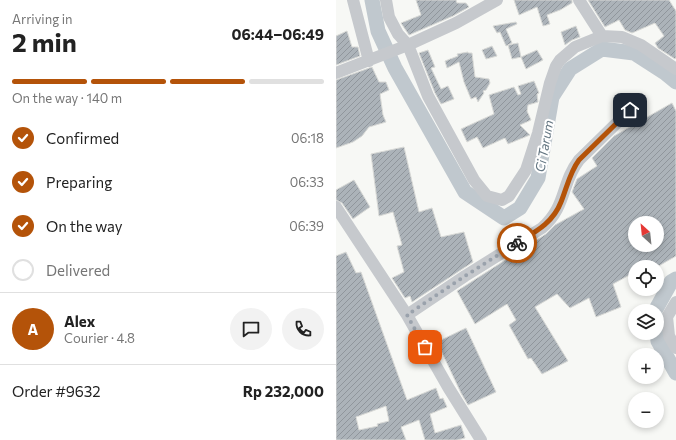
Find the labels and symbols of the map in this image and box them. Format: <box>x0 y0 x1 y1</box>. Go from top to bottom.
pin <box>613 93 647 127</box>
water label: Ci Tarum <box>532 119 556 173</box>
north arrow <box>628 216 664 252</box>
courier <box>497 223 537 263</box>
pin <box>408 330 442 364</box>

